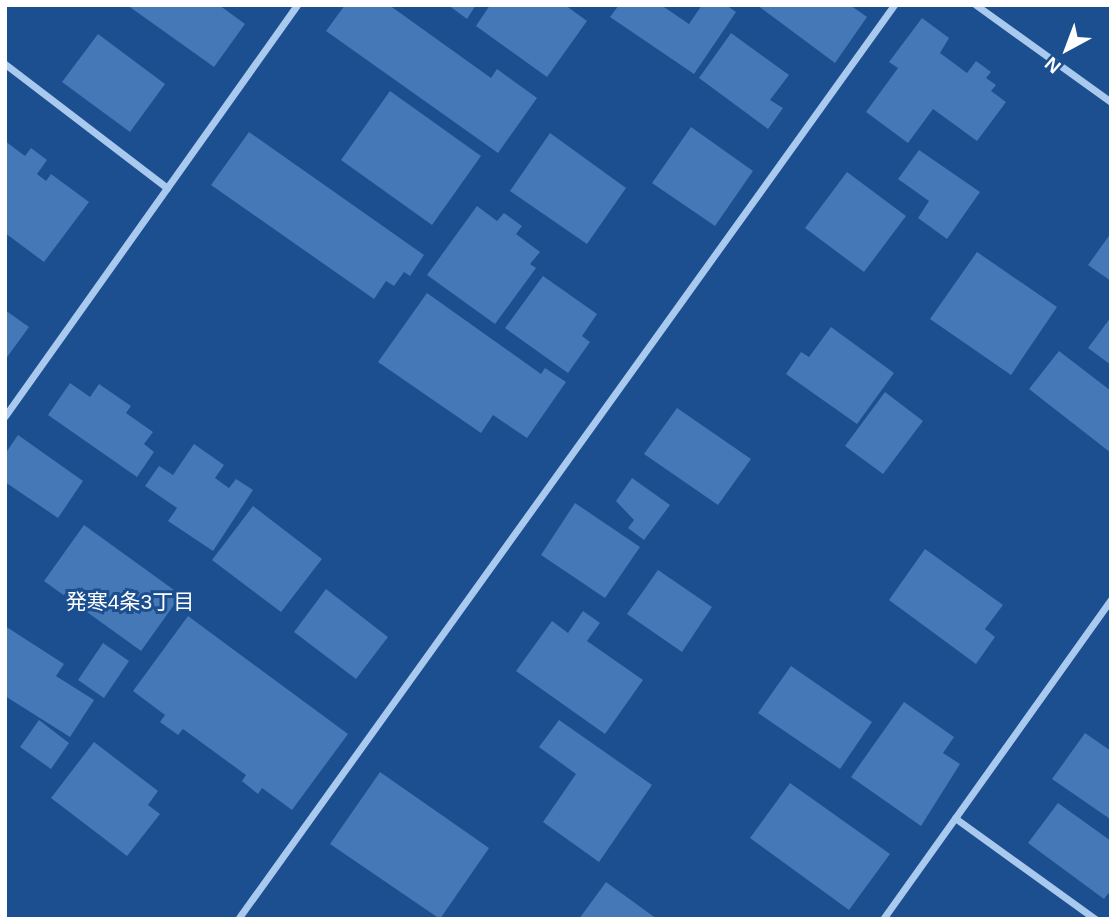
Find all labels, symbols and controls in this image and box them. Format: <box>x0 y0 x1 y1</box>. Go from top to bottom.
north arrow <box>1032 14 1102 84</box>
text: N <box>1041 53 1065 78</box>
district label: 発寒4条3丁目 <box>66 589 194 615</box>

